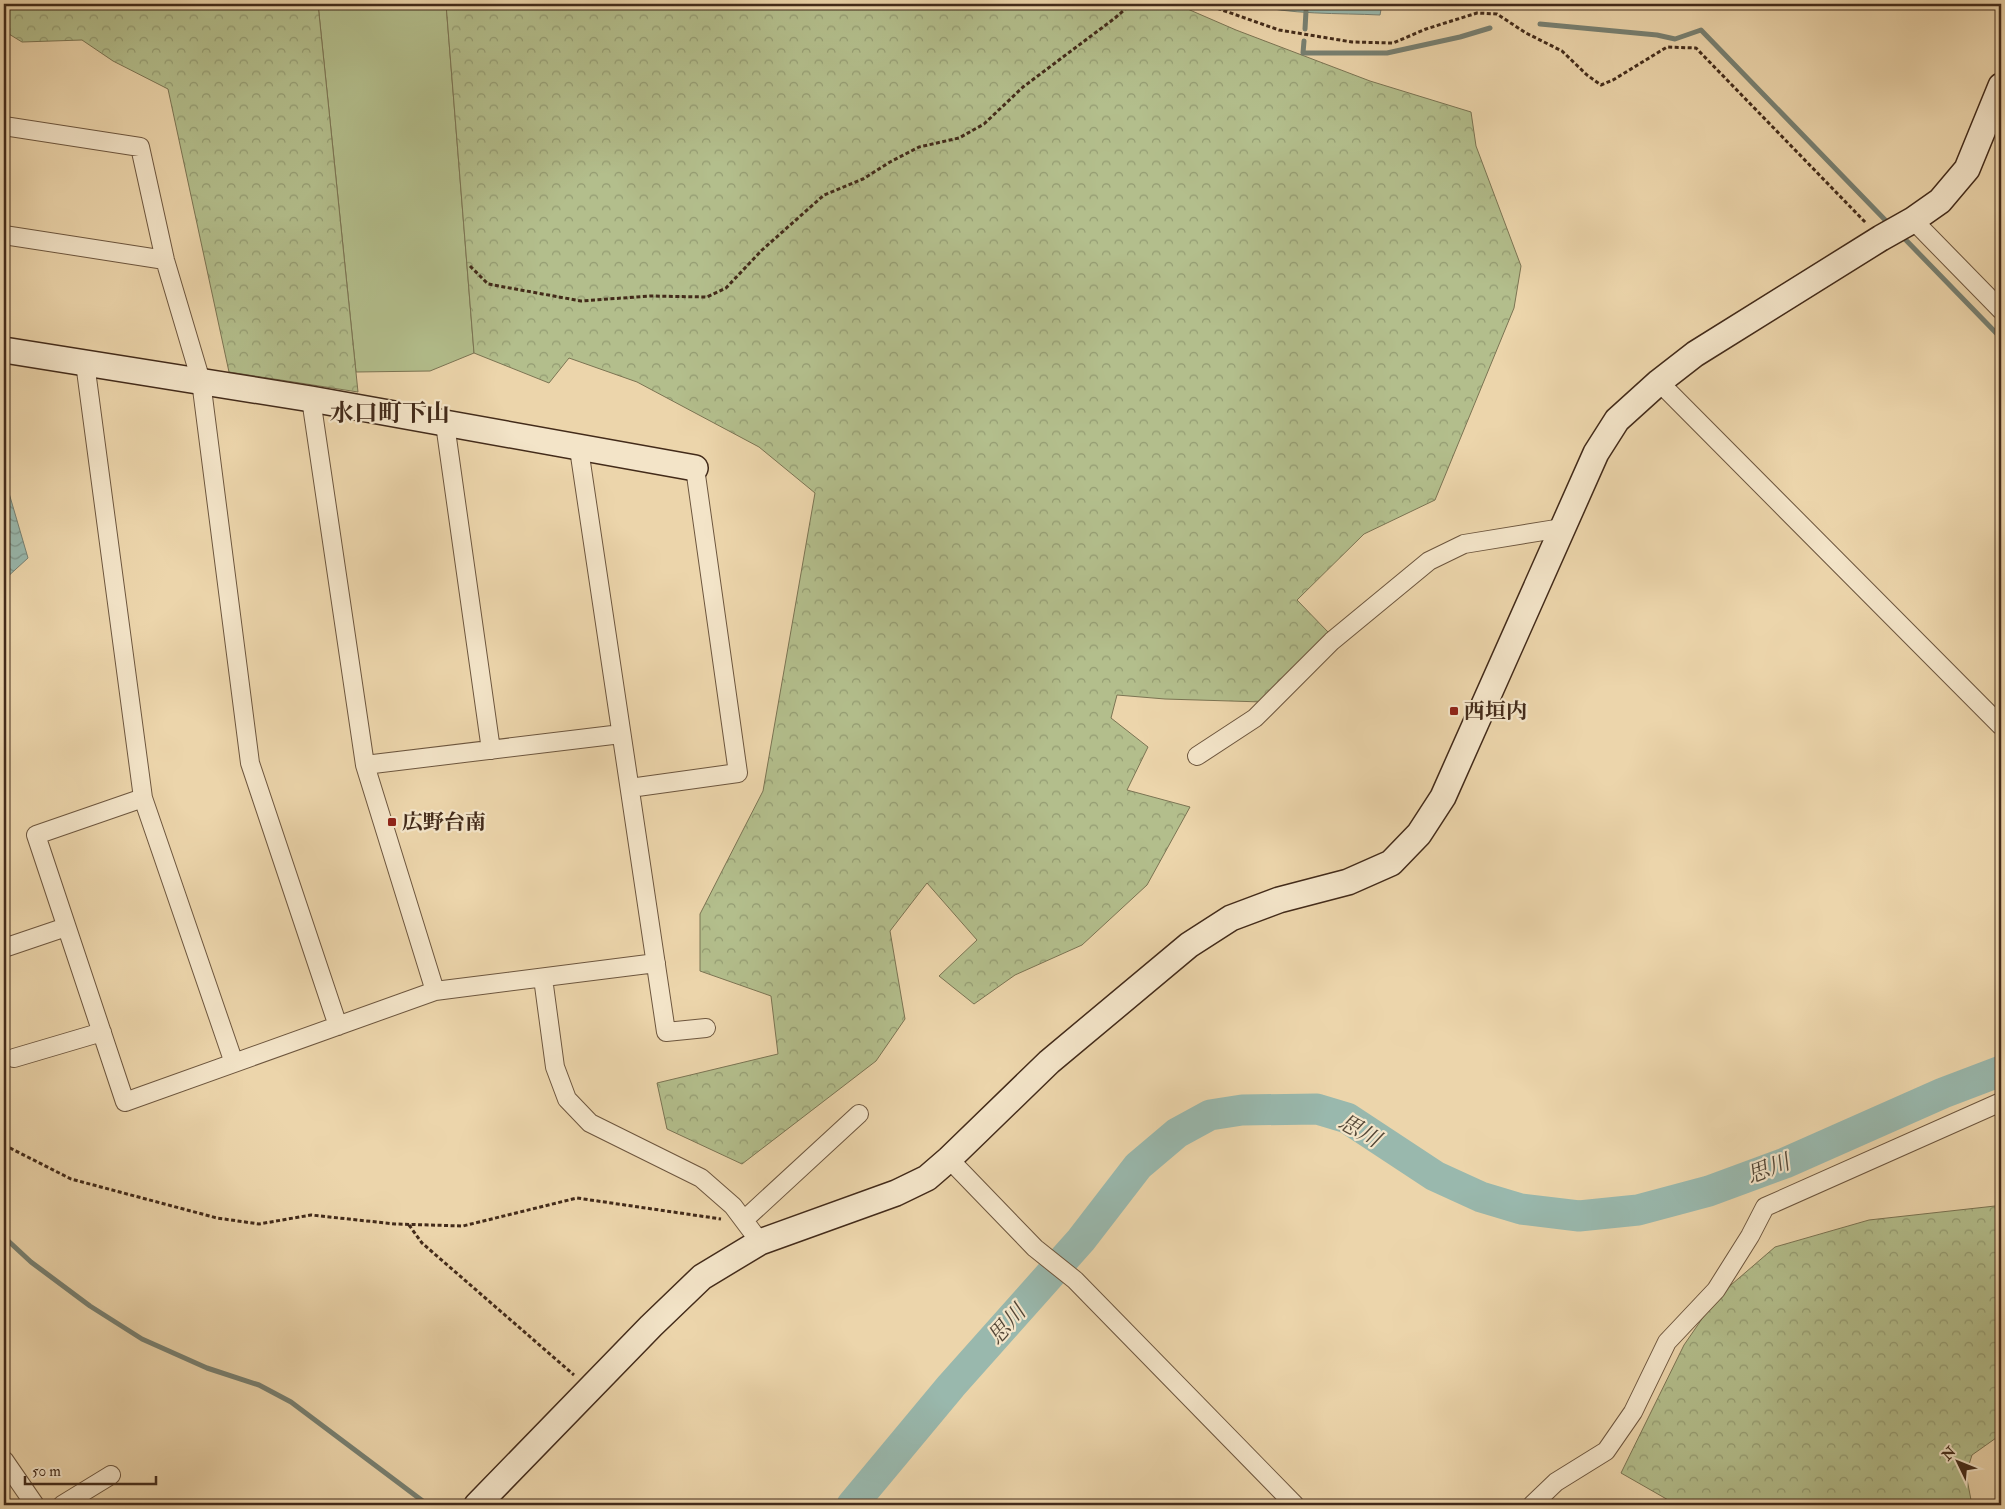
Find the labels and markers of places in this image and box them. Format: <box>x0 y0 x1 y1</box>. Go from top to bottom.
place label: 西垣内 <box>1464 698 1527 725</box>
marker: 西垣内 <box>1448 705 1460 717</box>
place label: 広野台南 <box>402 809 486 836</box>
marker: 広野台南 <box>386 816 398 828</box>

